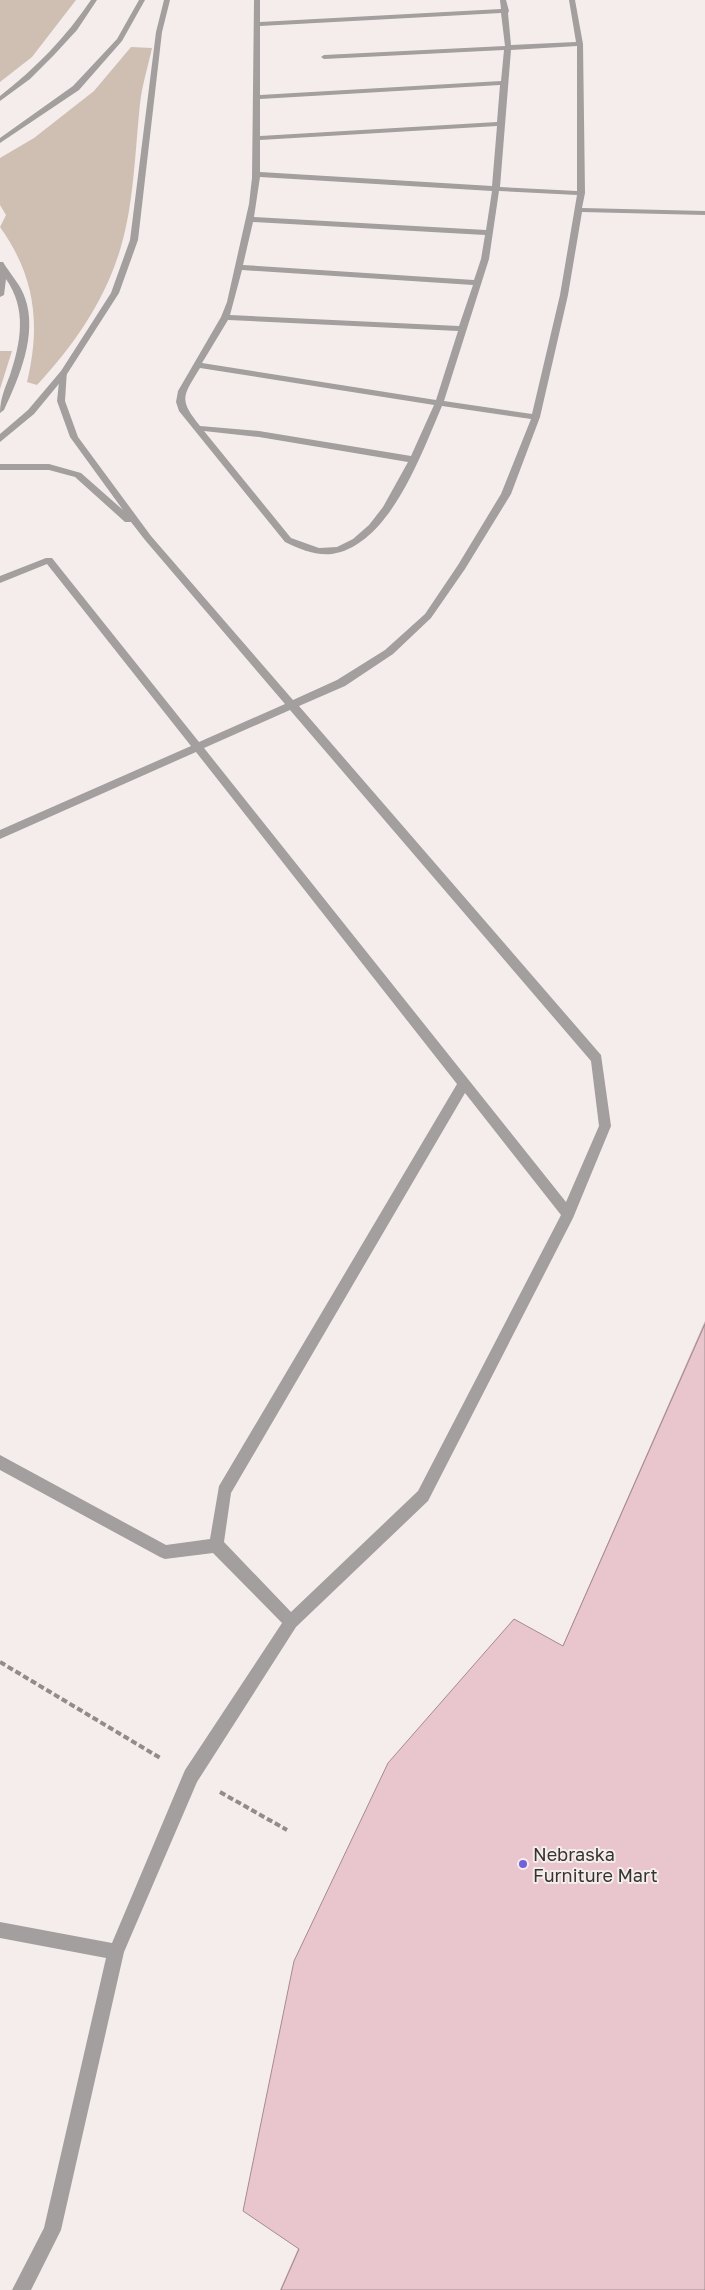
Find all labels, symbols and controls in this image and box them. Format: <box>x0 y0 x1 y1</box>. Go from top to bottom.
place label: Nebraska Furniture Mart <box>533 1843 658 1886</box>
marker: Nebraska Furniture Mart <box>517 1858 529 1870</box>

